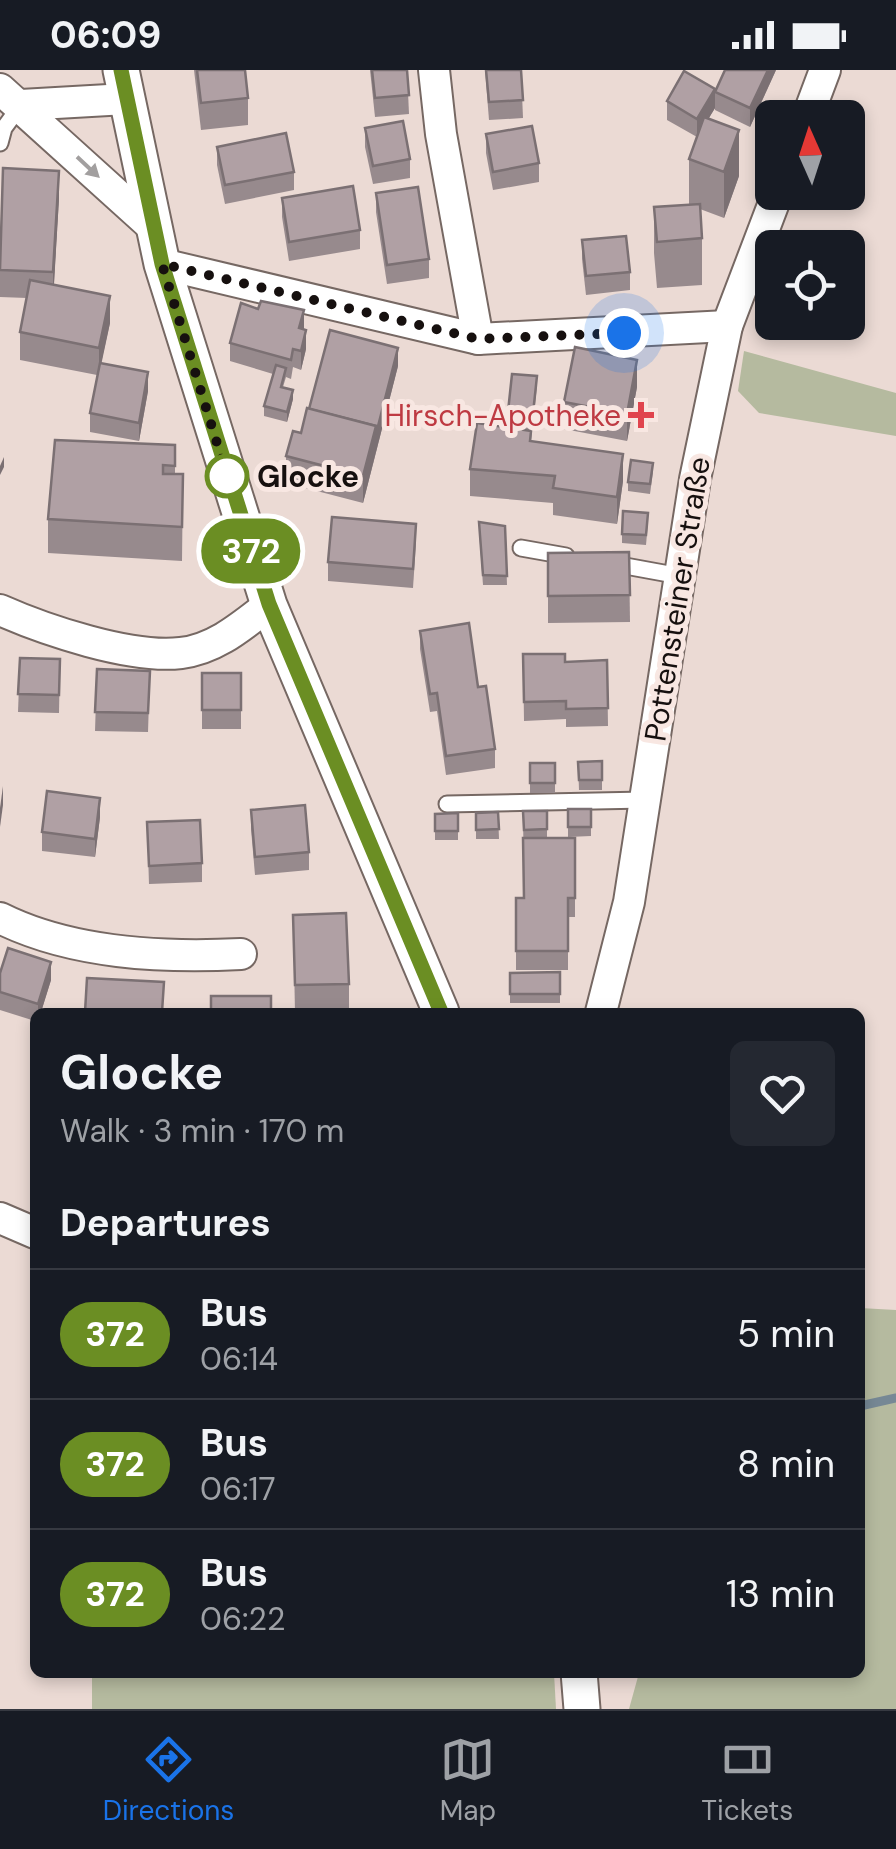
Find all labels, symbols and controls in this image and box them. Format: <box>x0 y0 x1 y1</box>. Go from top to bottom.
text: 06:09 <box>50 10 161 60</box>
north arrow <box>755 100 865 210</box>
map controls <box>755 100 865 340</box>
one-way arrow <box>75 156 99 179</box>
button: locate <box>755 230 865 340</box>
your location <box>599 308 649 358</box>
place label: Hirsch-Apotheke <box>384 396 621 435</box>
marker: Hirsch-Apotheke <box>630 404 652 426</box>
street label: Pottensteiner Straße <box>635 454 719 744</box>
marker: Glocke <box>206 455 248 497</box>
place label: Glocke <box>257 457 359 496</box>
line badge: 372 <box>194 518 308 584</box>
text: 372 <box>221 528 281 574</box>
text: Glocke <box>60 1041 223 1104</box>
button: heart <box>730 1041 835 1146</box>
text: Walk · 3 min · 170 m <box>60 1110 344 1152</box>
text: Departures <box>60 1198 271 1248</box>
text: Bus <box>200 1288 268 1338</box>
text: 5 min <box>737 1309 835 1359</box>
text: 372 <box>85 1311 145 1357</box>
text: 06:14 <box>200 1338 278 1380</box>
text: Bus <box>200 1418 268 1468</box>
text: 8 min <box>737 1439 835 1489</box>
text: 372 <box>85 1441 145 1487</box>
text: 06:17 <box>200 1468 276 1510</box>
text: Bus <box>200 1548 268 1598</box>
text: 13 min <box>726 1569 835 1619</box>
text: 372 <box>85 1571 145 1617</box>
text: 06:22 <box>200 1598 285 1640</box>
tab: Directions <box>103 1732 234 1829</box>
tab: Map <box>440 1732 496 1829</box>
tab: Tickets <box>701 1732 793 1829</box>

